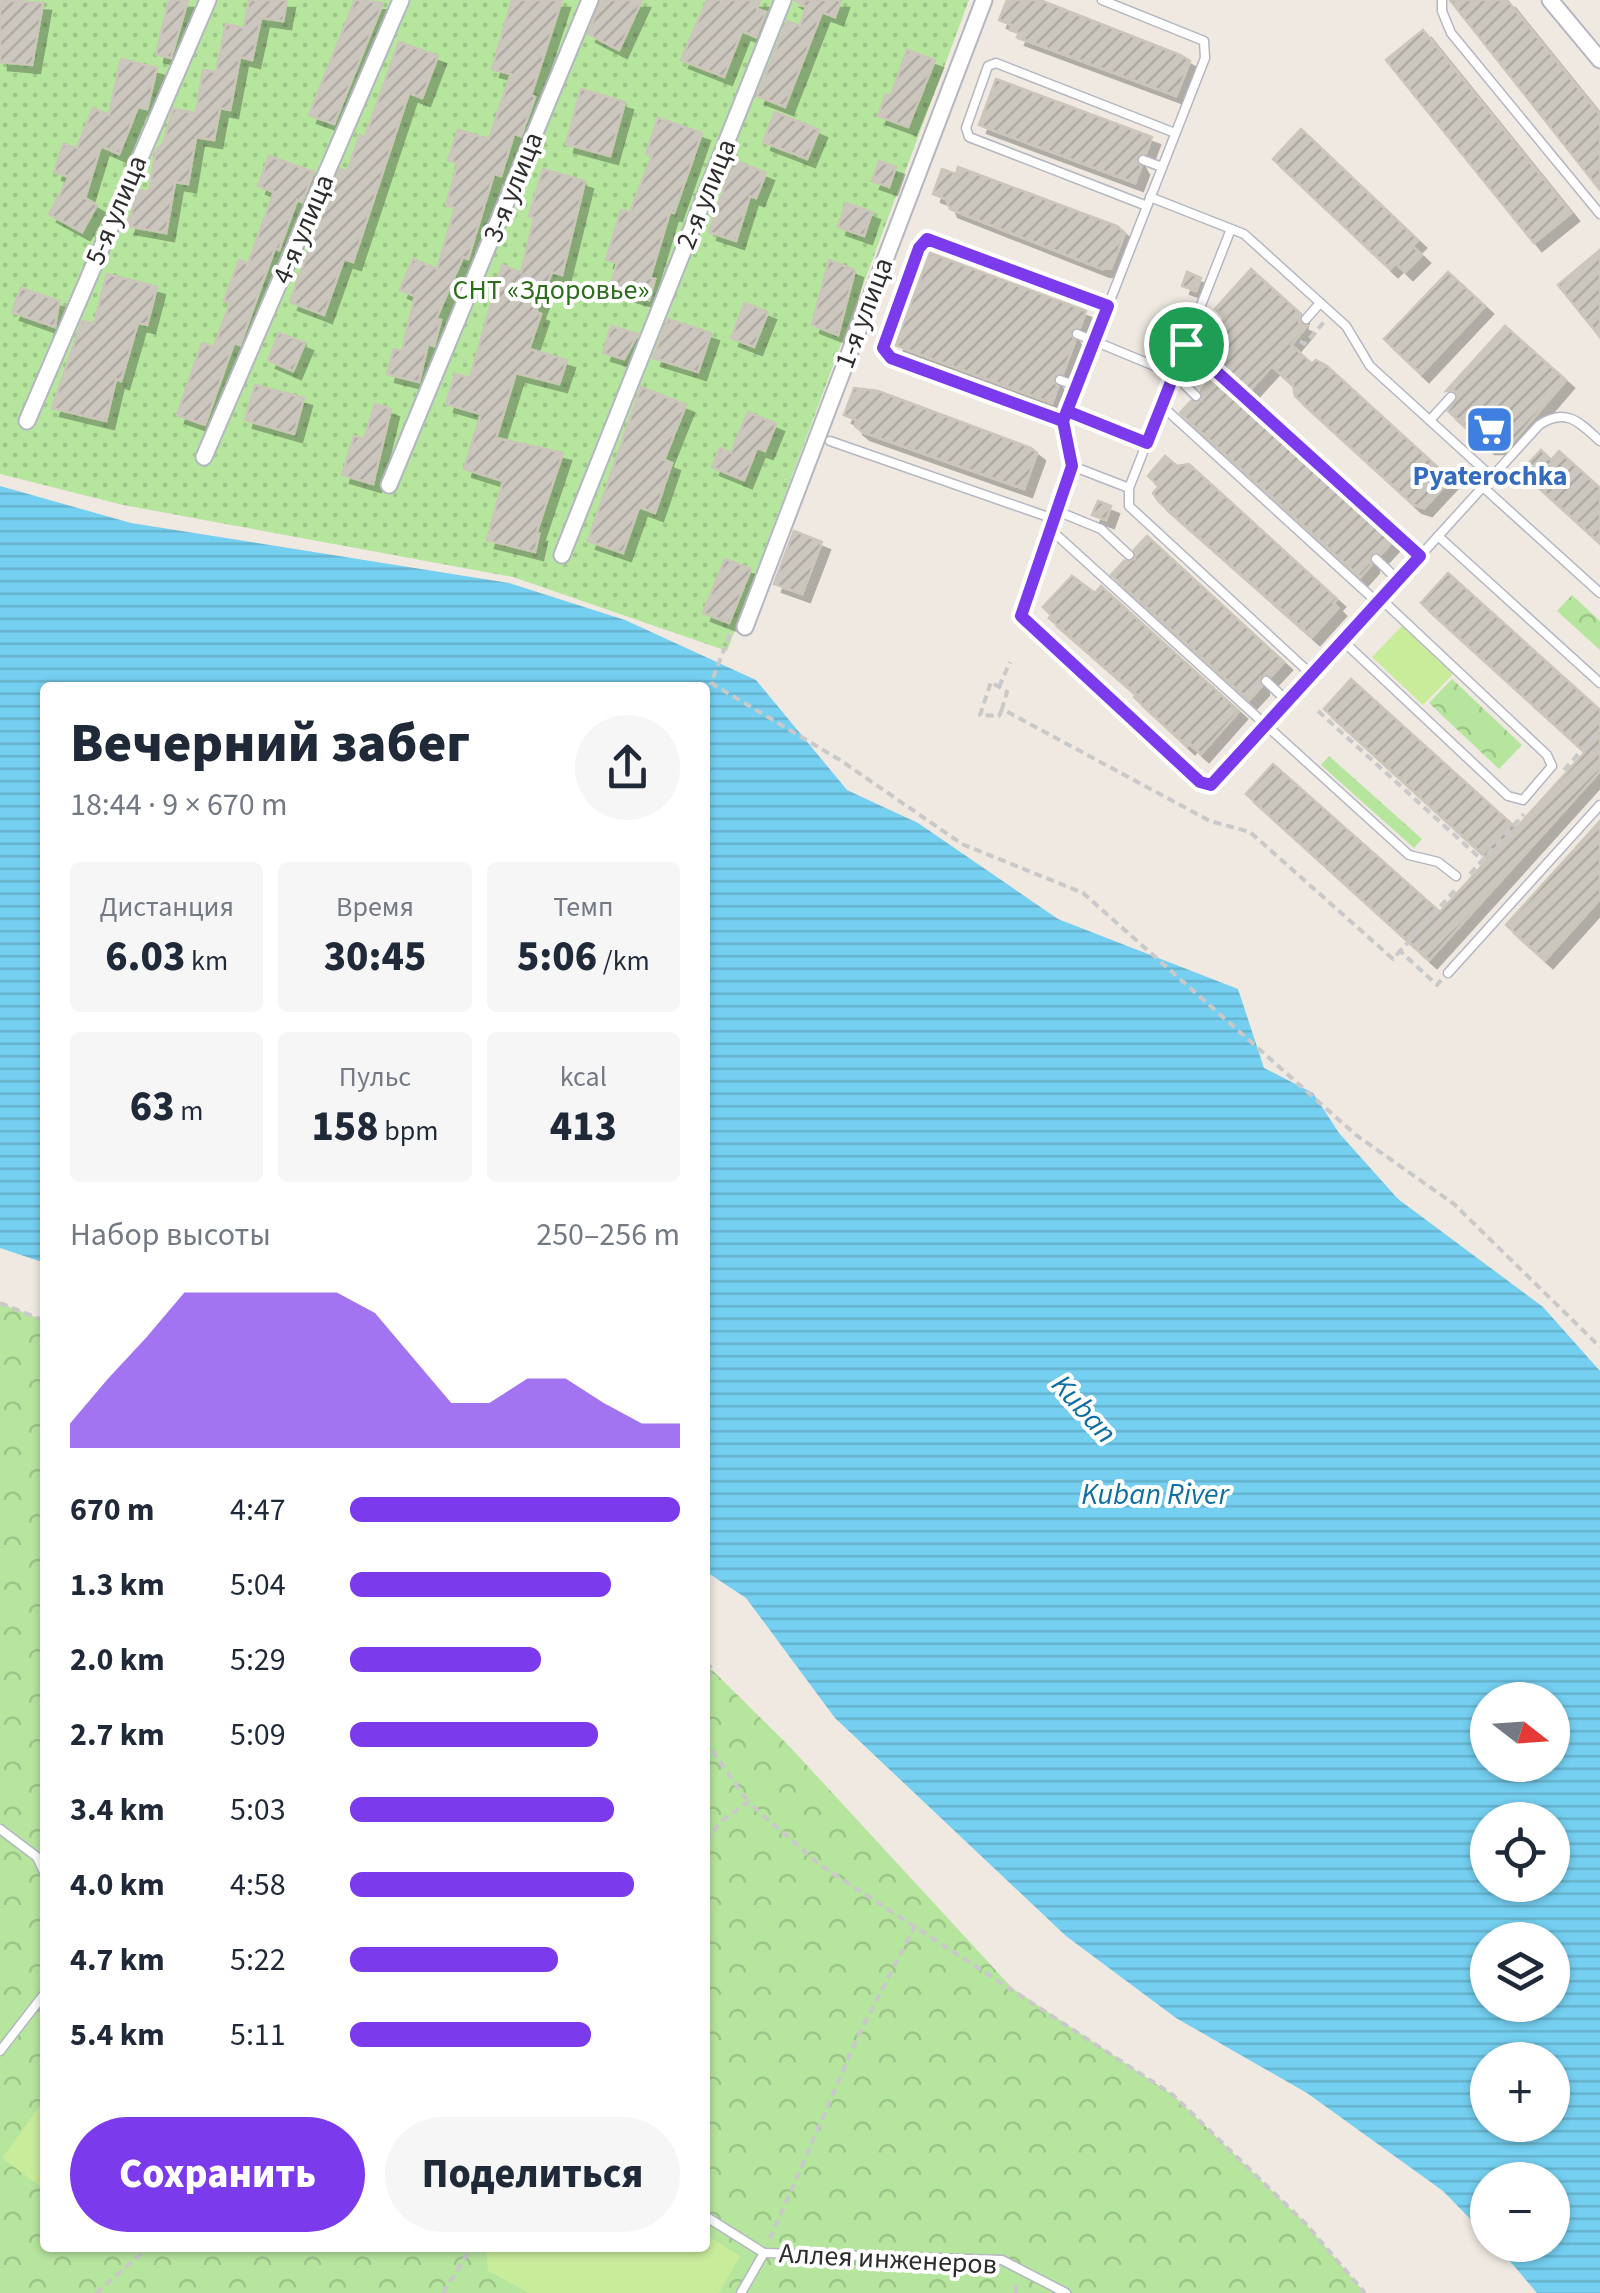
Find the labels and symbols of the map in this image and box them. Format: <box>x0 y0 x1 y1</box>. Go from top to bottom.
street label: 3-я улица <box>473 126 553 248</box>
street label: 2-я улица <box>666 133 746 255</box>
street label: 5-я улица <box>75 149 157 271</box>
street label: 4-я улица <box>262 168 344 290</box>
street label: 1-я улица <box>825 252 903 374</box>
park label: СНТ «Здоровье» <box>453 270 649 310</box>
pin <box>1144 302 1229 387</box>
supermarket icon: Pyaterochka <box>1464 403 1516 455</box>
place label: Pyaterochka <box>1413 456 1568 496</box>
water label: Kuban <box>1041 1365 1127 1453</box>
water label: Kuban River <box>1081 1473 1230 1516</box>
north arrow <box>1470 1682 1570 1782</box>
street label: Аллея инженеров <box>778 2233 998 2285</box>

